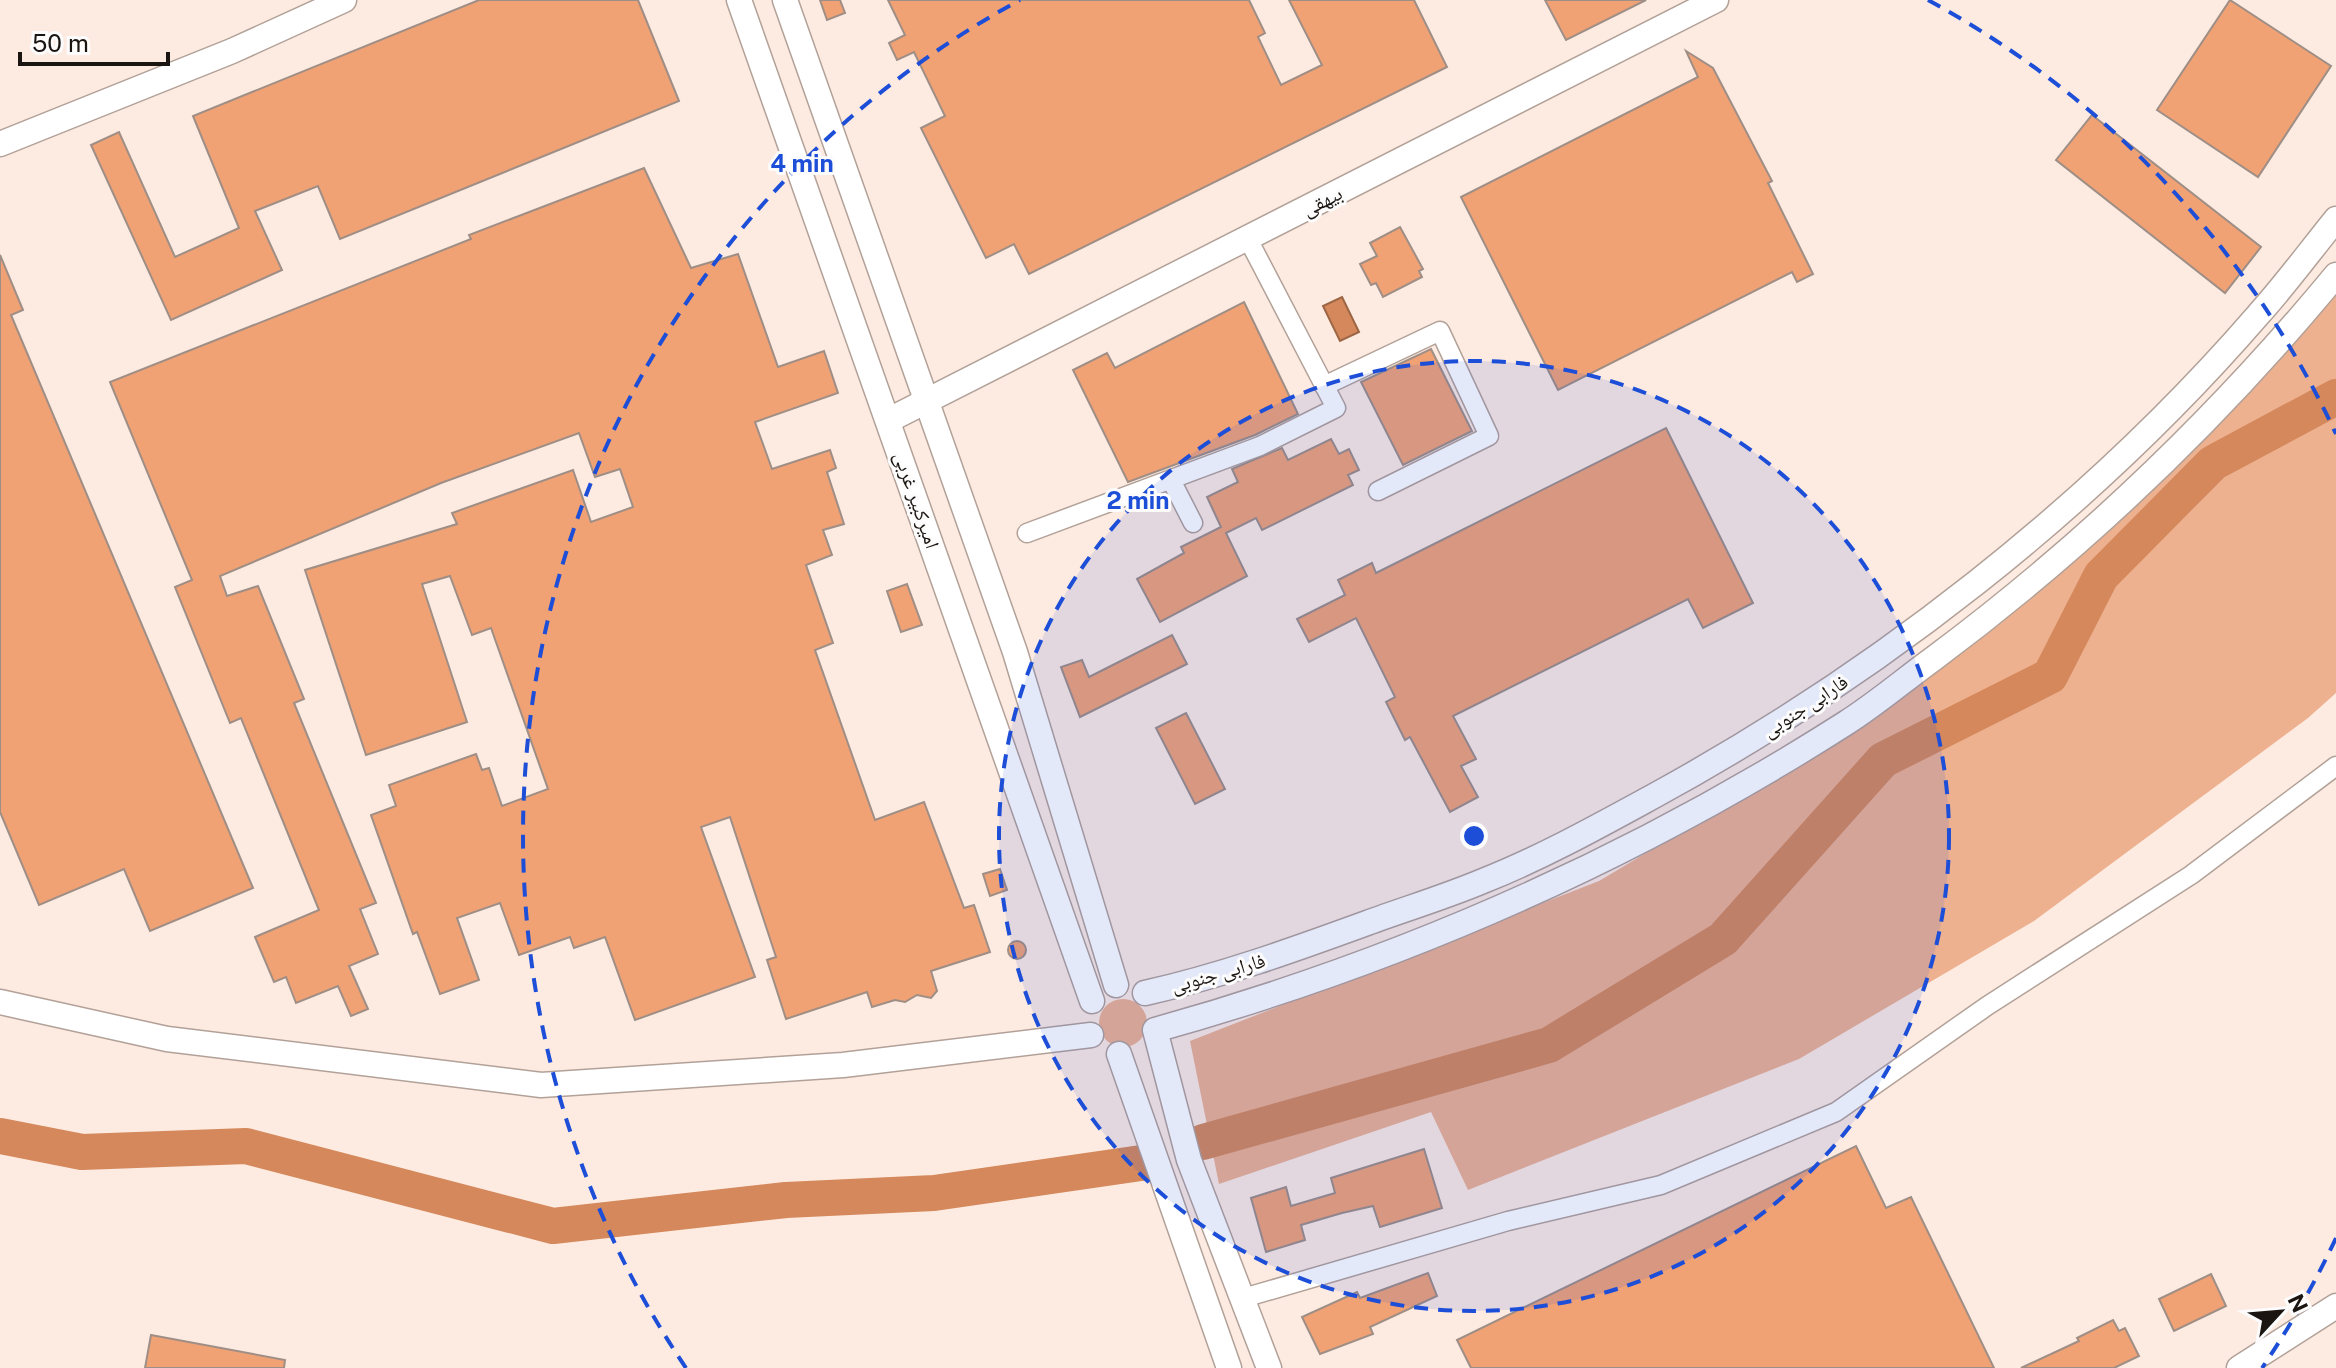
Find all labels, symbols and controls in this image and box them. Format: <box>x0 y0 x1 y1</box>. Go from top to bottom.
scale bar <box>20 16 168 66</box>
text: 50 m <box>32 29 89 57</box>
text: 4 min <box>770 149 834 177</box>
street label: بیهقی <box>1298 181 1346 221</box>
street label: امیرکبیر غربی <box>889 448 945 552</box>
text: 2 min <box>1107 486 1169 514</box>
street label: فارابی جنوبی <box>1758 669 1852 743</box>
centre of rings <box>1460 822 1488 850</box>
street label: فارابی جنوبی <box>1168 948 1268 998</box>
north arrow <box>2240 1272 2320 1352</box>
text: N <box>2283 1290 2313 1317</box>

